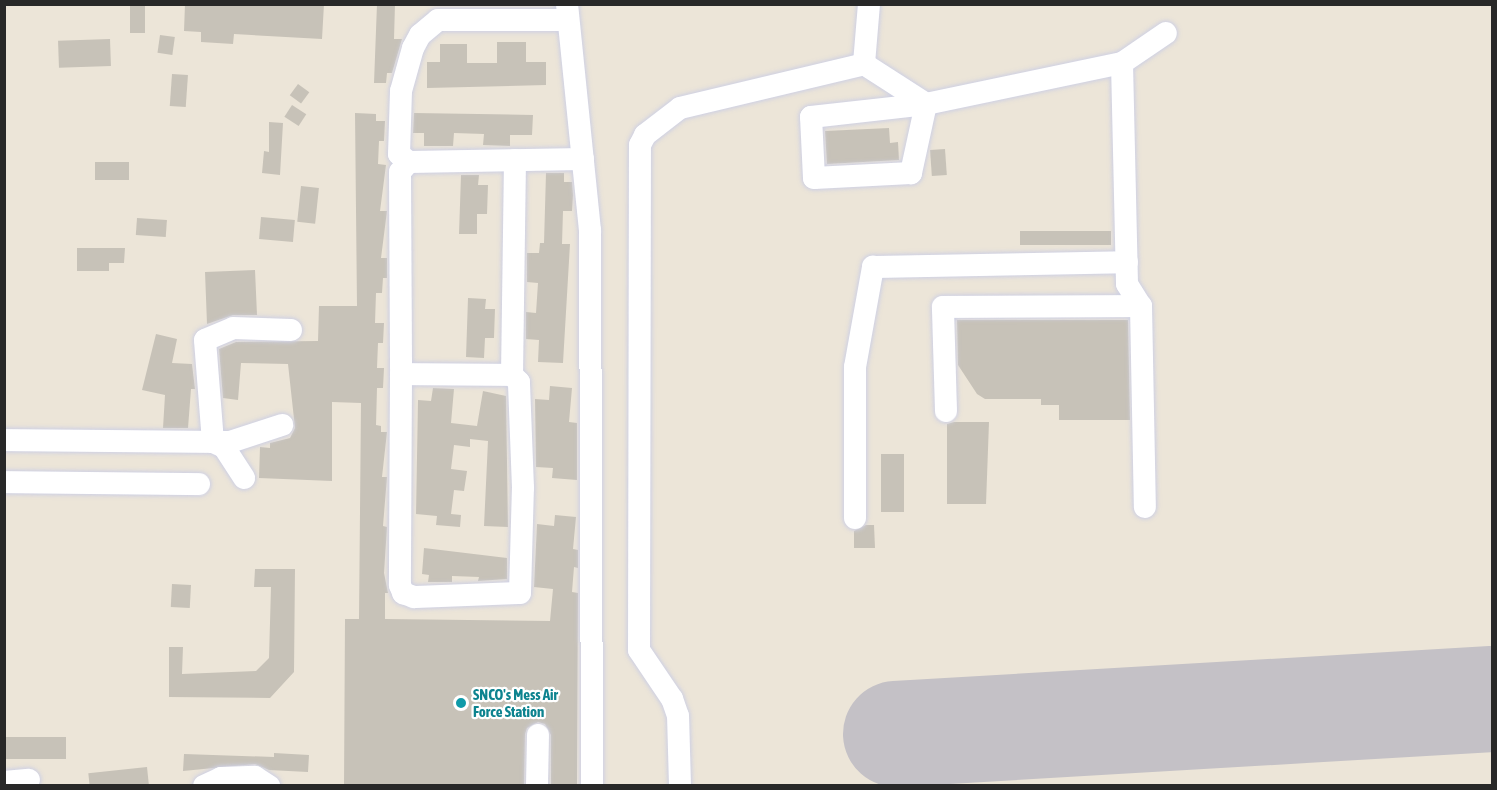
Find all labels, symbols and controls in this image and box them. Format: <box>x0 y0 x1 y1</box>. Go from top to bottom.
place label: SNCO's Mess Air Force Station <box>473 685 558 720</box>
marker: SNCO's Mess Air Force Station <box>454 696 468 710</box>

